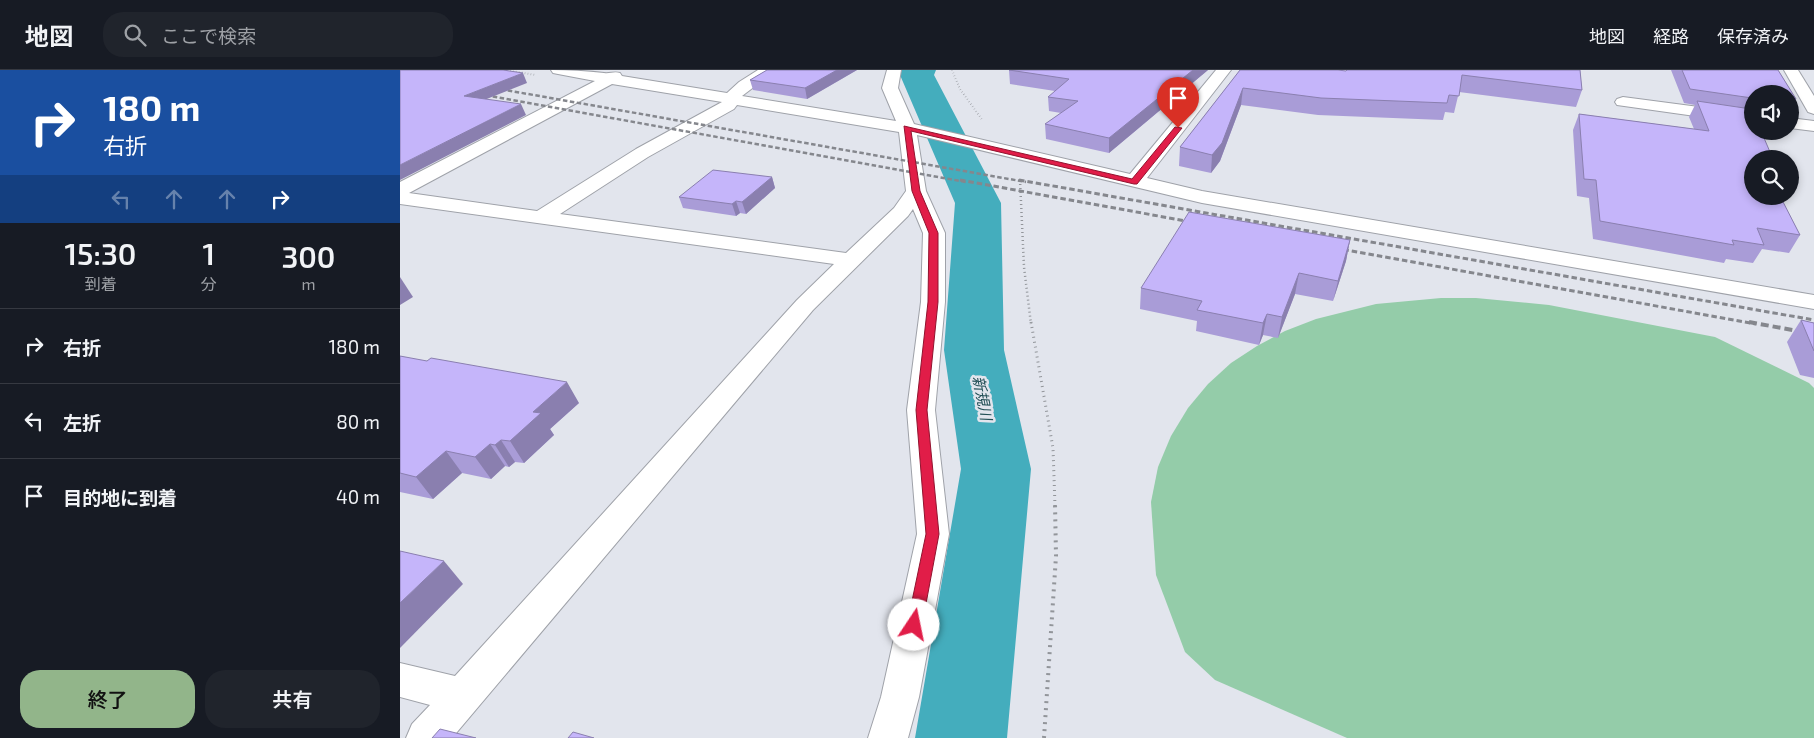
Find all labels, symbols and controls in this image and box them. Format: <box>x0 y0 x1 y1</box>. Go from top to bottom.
search box <box>103 12 453 57</box>
text: 地図 <box>25 21 73 50</box>
icon: search <box>121 21 149 49</box>
text: ここで検索 <box>161 24 256 47</box>
text: 地図 <box>1589 25 1625 47</box>
text: 経路 <box>1653 25 1689 47</box>
text: 保存済み <box>1717 25 1789 47</box>
pin <box>1157 77 1199 128</box>
icon: arrive <box>1164 84 1192 112</box>
map controls <box>1744 85 1799 205</box>
button: sound <box>1744 85 1799 140</box>
text: 180 m <box>103 86 200 128</box>
icon: right <box>20 90 85 155</box>
text: 右折 <box>103 132 147 158</box>
button: search <box>1744 150 1799 205</box>
icon: left <box>107 185 135 213</box>
icon: ahead <box>160 185 188 213</box>
icon: ahead <box>213 185 241 213</box>
icon: right <box>266 185 294 213</box>
text: 15:30 <box>65 235 136 271</box>
text: 1 <box>203 235 215 271</box>
text: 300 <box>281 238 335 274</box>
text: 到着 <box>84 274 116 293</box>
text: 分 <box>201 274 217 293</box>
text: m <box>301 274 315 293</box>
icon: right <box>20 332 48 360</box>
text: 180 m <box>329 335 380 358</box>
text: 右折 <box>63 336 101 359</box>
water label: 新規川 <box>970 374 997 424</box>
icon: left <box>20 407 48 435</box>
text: 80 m <box>336 410 380 433</box>
text: 左折 <box>63 411 101 434</box>
icon: arrive <box>20 482 48 510</box>
text: 40 m <box>336 485 380 508</box>
text: 目的地に到着 <box>63 486 177 509</box>
position arrow <box>887 598 939 650</box>
button: 終了 <box>20 670 195 728</box>
button: 共有 <box>205 670 380 728</box>

